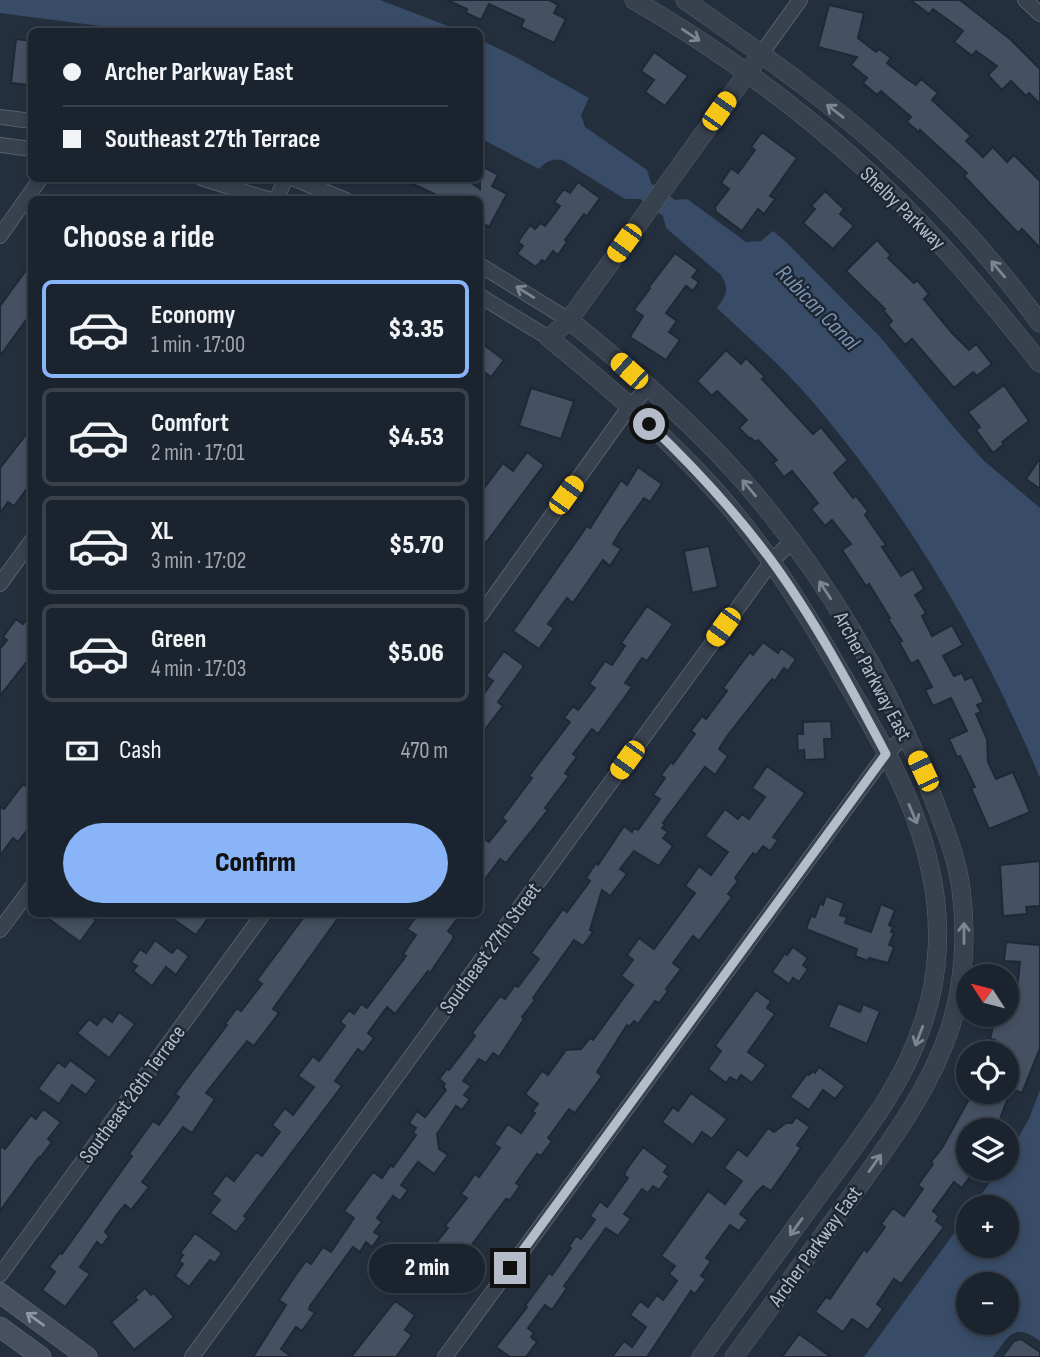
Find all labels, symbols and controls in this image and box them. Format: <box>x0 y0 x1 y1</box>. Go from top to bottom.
one-way arrow <box>681 28 700 42</box>
text: Archer Parkway East <box>105 57 293 88</box>
car <box>699 88 740 134</box>
one-way arrow <box>826 103 845 118</box>
text: Southeast 27th Terrace <box>105 124 320 155</box>
street label: Shelby Parkway <box>855 162 950 255</box>
text: Choose a ride <box>63 218 215 257</box>
car <box>604 220 645 266</box>
water label: Rubican Canal <box>770 259 865 357</box>
one-way arrow <box>990 261 1006 279</box>
one-way arrow <box>515 285 535 299</box>
icon: car <box>67 298 130 361</box>
text: Economy <box>151 300 235 331</box>
text: $3.35 <box>388 314 444 345</box>
text: 1 min · 17:00 <box>151 331 245 359</box>
car <box>607 349 652 393</box>
icon: car <box>67 406 130 469</box>
text: Comfort <box>151 408 229 439</box>
route start <box>633 408 665 440</box>
text: $4.53 <box>388 422 444 453</box>
text: 2 min · 17:01 <box>151 439 245 467</box>
car <box>546 472 587 518</box>
one-way arrow <box>741 480 757 498</box>
icon: car <box>67 514 130 577</box>
text: XL <box>151 516 173 547</box>
text: $5.70 <box>389 530 444 561</box>
text: 3 min · 17:02 <box>151 547 246 575</box>
one-way arrow <box>817 581 832 600</box>
car <box>703 604 744 650</box>
street label: Archer Parkway East <box>828 607 917 745</box>
icon: car <box>67 622 130 685</box>
text: Green <box>151 624 206 655</box>
text: $5.06 <box>387 638 444 669</box>
text: 4 min · 17:03 <box>151 655 246 683</box>
icon: cash <box>63 732 101 770</box>
text: Cash <box>119 735 162 766</box>
text: 470 m <box>401 737 448 765</box>
car <box>607 737 648 783</box>
car <box>905 748 942 794</box>
one-way arrow <box>907 803 920 825</box>
button: Confirm <box>63 823 448 903</box>
street label: Southeast 27th Street <box>434 878 546 1019</box>
one-way arrow <box>957 921 971 944</box>
north arrow <box>956 964 1018 1027</box>
map controls <box>956 964 1019 1335</box>
street label: Southeast 26th Terrace <box>74 1020 191 1168</box>
one-way arrow <box>911 1025 924 1047</box>
button: locate <box>956 1041 1019 1104</box>
button: layers <box>956 1118 1019 1181</box>
one-way arrow <box>868 1154 882 1173</box>
street label: Archer Parkway East <box>763 1181 867 1312</box>
button: + <box>956 1195 1019 1258</box>
one-way arrow <box>788 1217 803 1236</box>
callout: 2 min <box>370 1244 486 1292</box>
route end <box>494 1252 526 1284</box>
text: 2 min <box>405 1254 449 1282</box>
button: − <box>956 1272 1019 1335</box>
one-way arrow <box>26 1312 45 1326</box>

